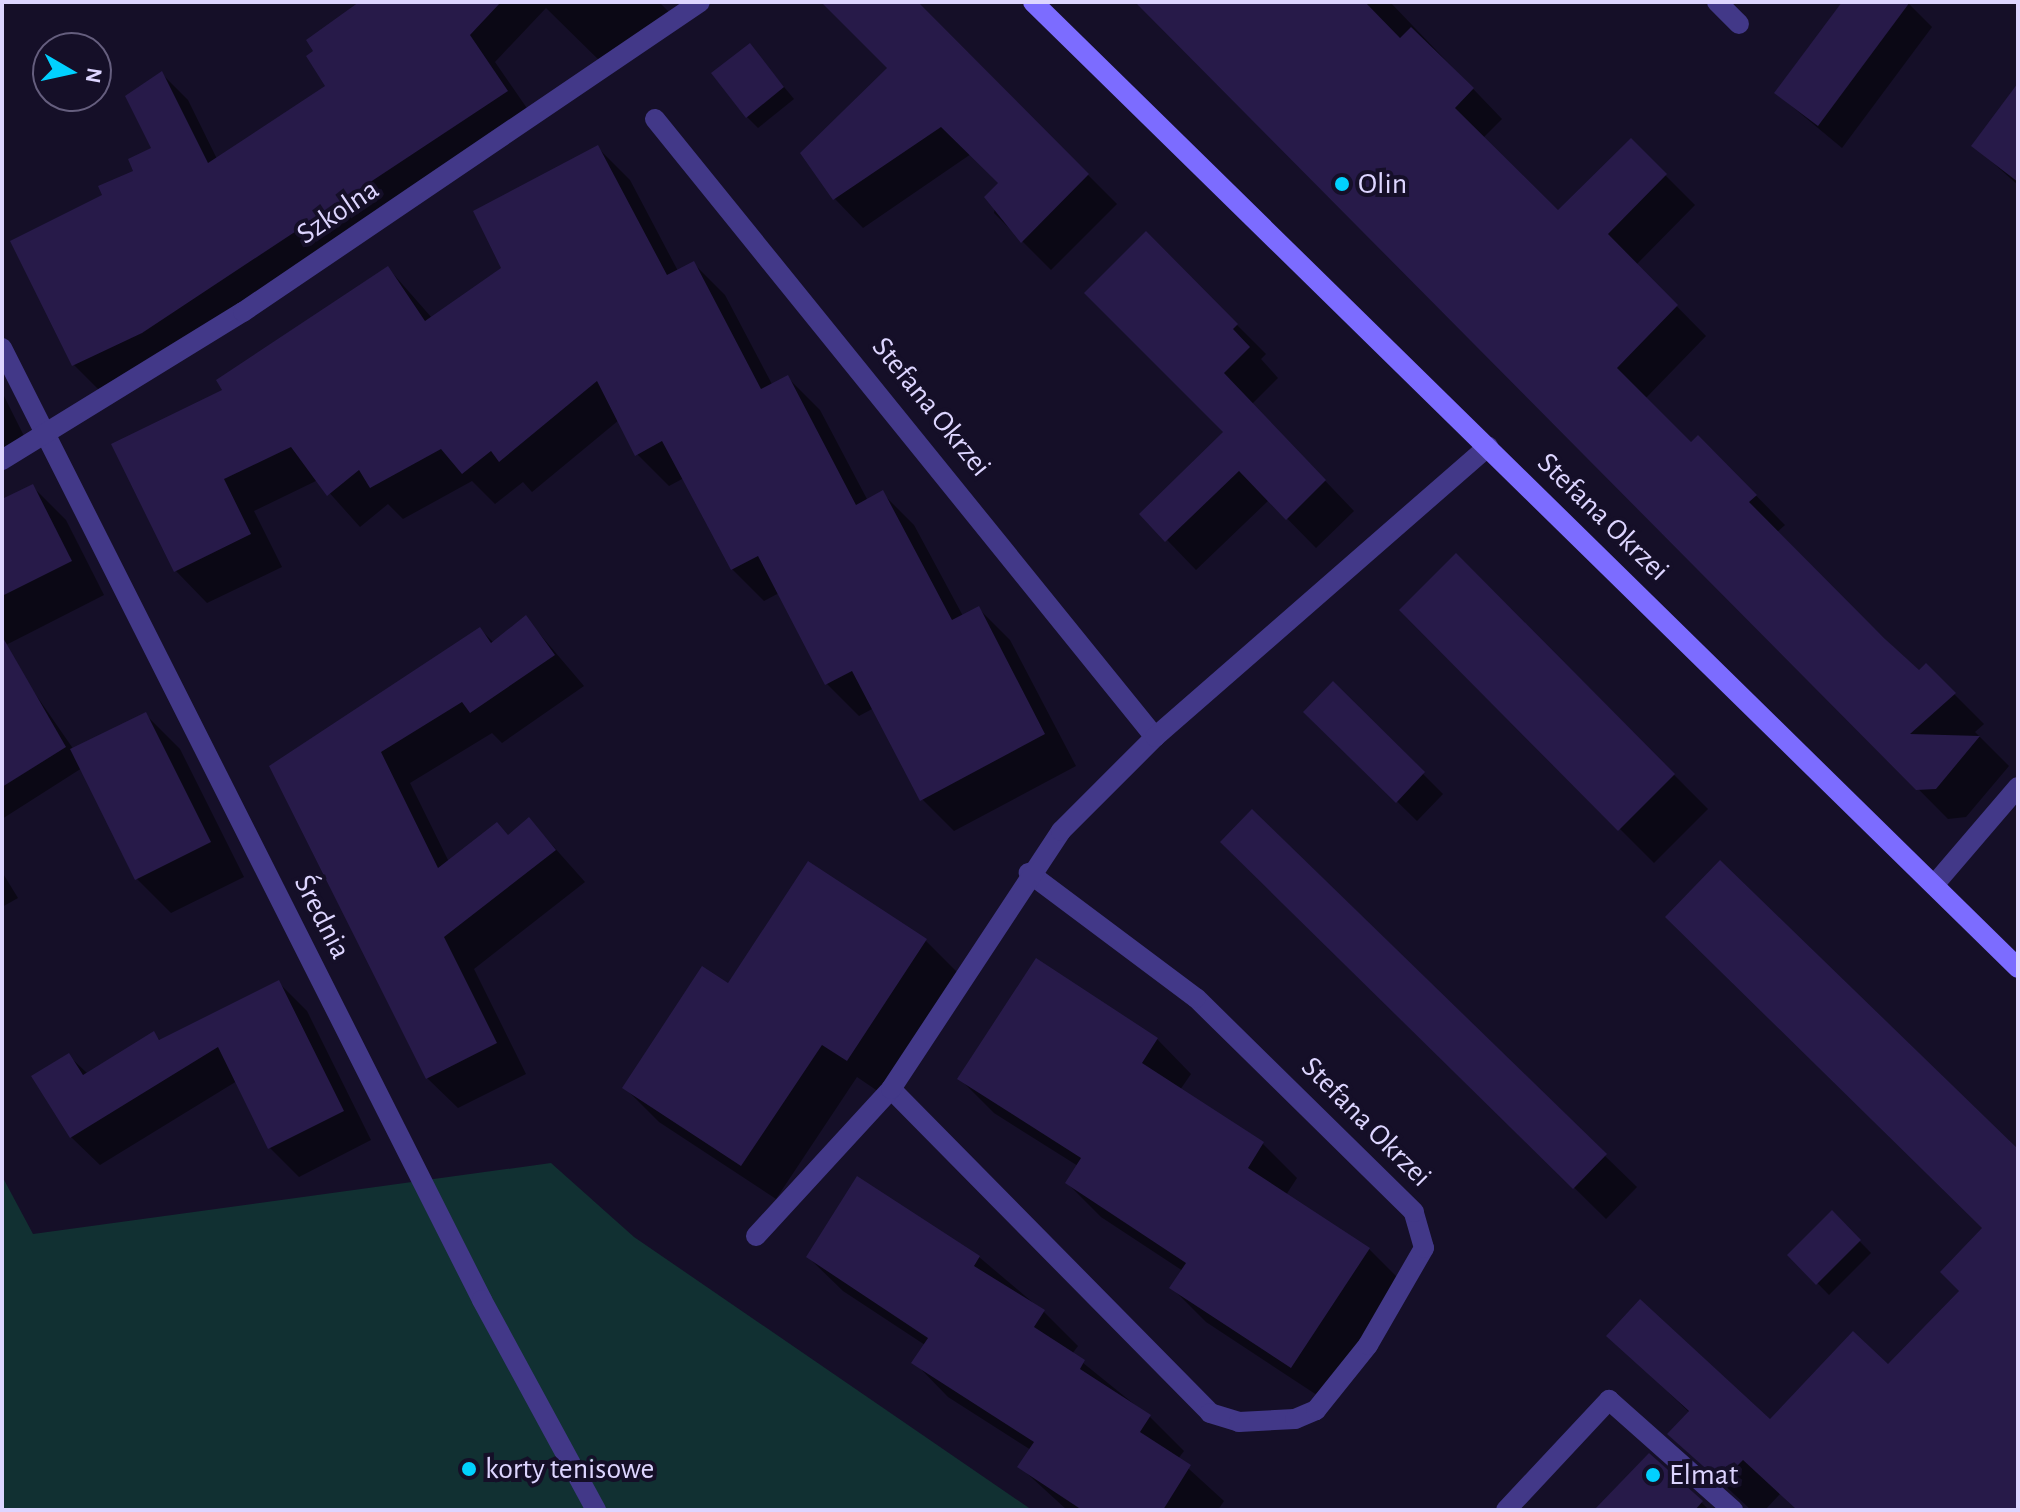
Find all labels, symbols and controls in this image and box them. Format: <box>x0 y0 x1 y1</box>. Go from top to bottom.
north arrow <box>32 32 112 112</box>
text: N <box>82 66 106 85</box>
place label: Olin <box>1358 166 1407 202</box>
street label: Szkolna <box>290 172 386 252</box>
marker: Olin <box>1333 175 1351 193</box>
street label: Stefana Okrzei <box>864 330 998 484</box>
street label: Stefana Okrzei <box>1530 445 1676 589</box>
street label: Średnia <box>286 869 358 965</box>
street label: Stefana Okrzei <box>1293 1049 1439 1195</box>
place label: korty tenisowe <box>485 1451 654 1487</box>
place label: Elmat <box>1669 1457 1738 1493</box>
marker: korty tenisowe <box>460 1460 478 1478</box>
marker: Elmat <box>1644 1466 1662 1484</box>

